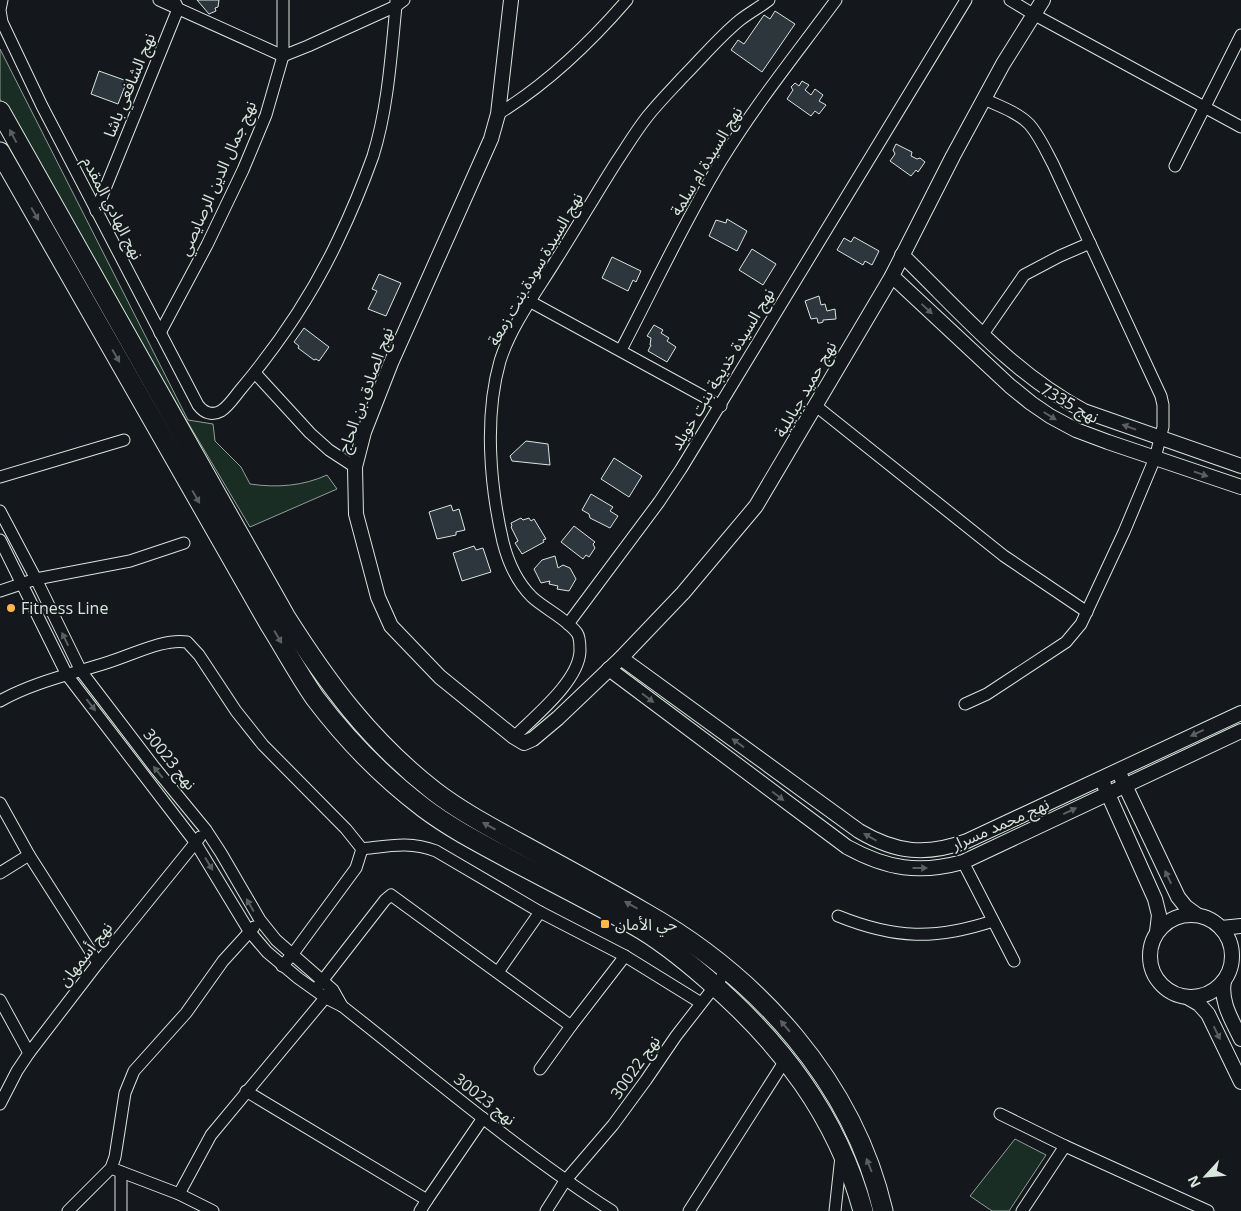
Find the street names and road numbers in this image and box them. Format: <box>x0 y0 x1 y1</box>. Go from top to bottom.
street label: نهج الشافعي باشا <box>98 30 162 141</box>
street label: نهج جمال الدين الرصايصي <box>173 97 263 260</box>
street label: نهج السيدة ام سلمة <box>665 102 749 221</box>
street label: نهج الهادي المقدم <box>76 153 148 264</box>
street label: نهج السيدة سودة بنت زمعة <box>482 189 590 350</box>
street label: نهج السيدة خديجة بنت خويلد <box>665 284 781 455</box>
street label: نهج الصادق بن الحاج <box>332 324 400 457</box>
street label: نهج حميد جبايلية <box>769 337 843 442</box>
street label: نهج 7335 <box>1036 378 1103 430</box>
street label: نهج 30023 <box>137 724 201 795</box>
street label: نهج محمد مسرار <box>947 793 1053 858</box>
street label: نهج أسمهان <box>53 917 119 992</box>
street label: نهج 30022 <box>605 1031 667 1104</box>
street label: نهج 30023 <box>448 1068 520 1132</box>

